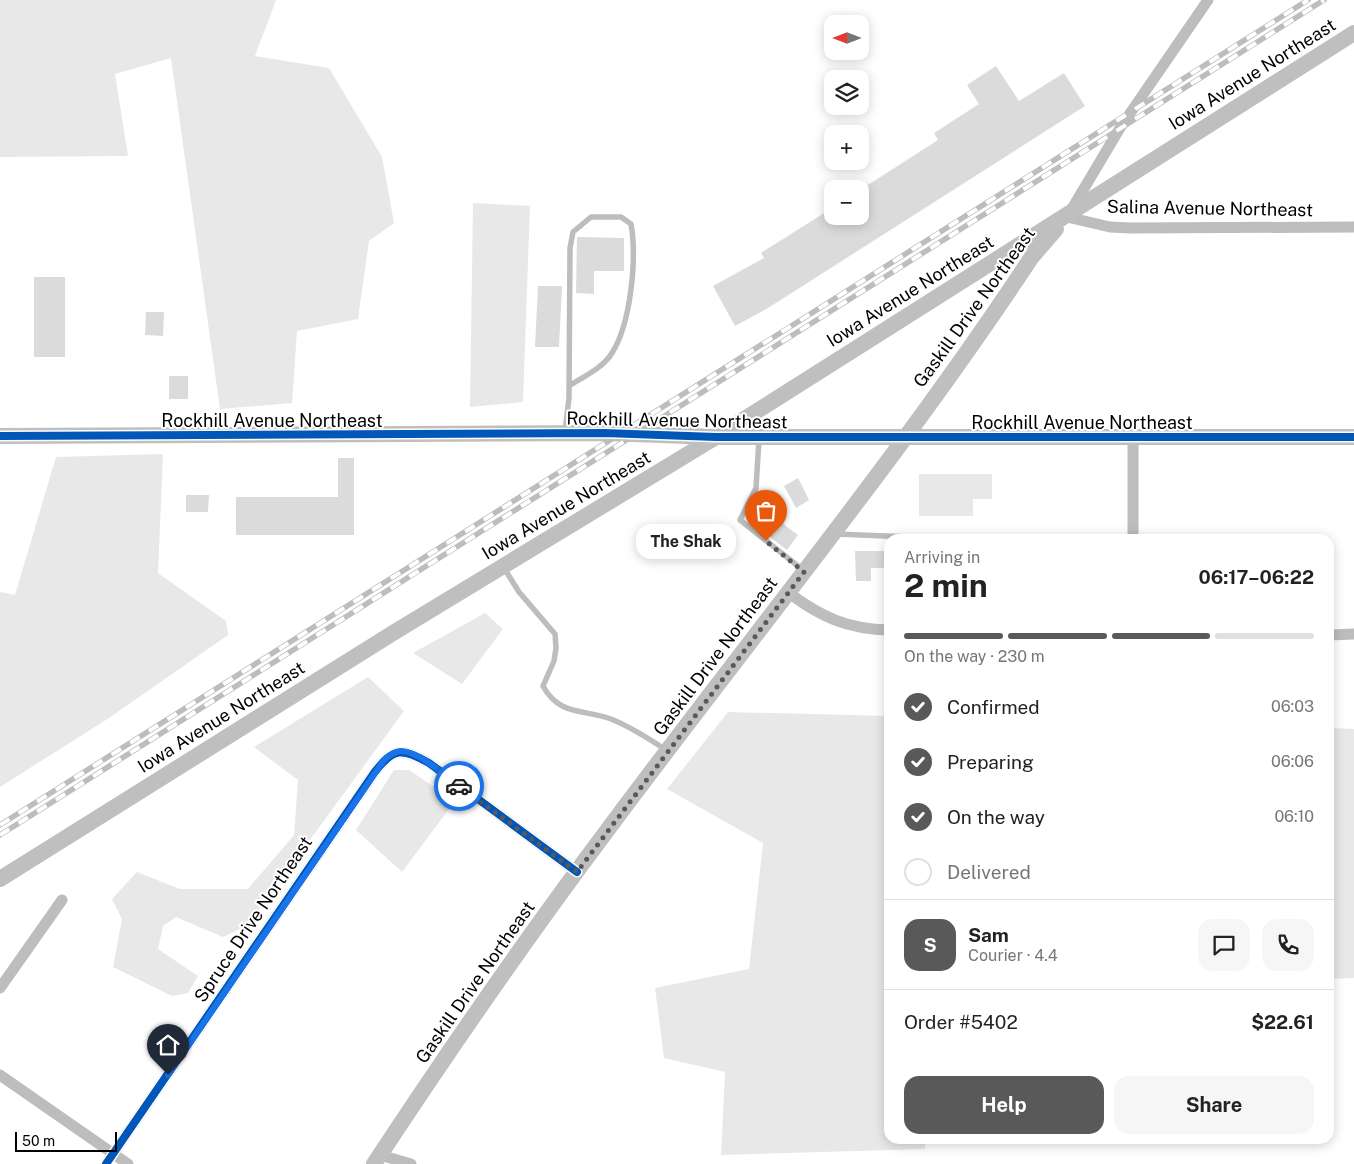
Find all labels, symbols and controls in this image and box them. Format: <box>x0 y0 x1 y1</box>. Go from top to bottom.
street label: Iowa Avenue Northeast <box>1165 14 1339 134</box>
north arrow <box>824 15 869 60</box>
map controls <box>824 15 869 225</box>
button: layers <box>824 70 869 115</box>
button: + <box>824 125 869 170</box>
button: − <box>824 180 869 225</box>
street label: Salina Avenue Northeast <box>1107 196 1313 220</box>
street label: Gaskill Drive Northeast <box>909 223 1039 391</box>
street label: Iowa Avenue Northeast <box>823 231 997 351</box>
street label: Rockhill Avenue Northeast <box>566 408 788 432</box>
street label: Rockhill Avenue Northeast <box>161 410 383 431</box>
street label: Rockhill Avenue Northeast <box>971 412 1193 433</box>
street label: Iowa Avenue Northeast <box>478 446 654 564</box>
pin <box>745 490 787 541</box>
icon: bag <box>752 497 780 525</box>
callout: The Shak <box>636 524 736 558</box>
text: The Shak <box>651 532 721 551</box>
text: Arriving in <box>904 548 980 567</box>
text: 06:17–06:22 <box>1198 566 1314 588</box>
text: 2 min <box>904 567 988 604</box>
street label: Gaskill Drive Northeast <box>649 573 781 739</box>
text: On the way · 230 m <box>904 647 1045 666</box>
street label: Iowa Avenue Northeast <box>134 657 308 777</box>
icon: check <box>904 693 932 721</box>
text: Confirmed <box>947 696 1040 718</box>
text: 06:03 <box>1271 697 1314 716</box>
icon: check <box>904 748 932 776</box>
text: Preparing <box>947 751 1034 773</box>
text: 06:06 <box>1271 752 1314 771</box>
courier <box>434 761 484 811</box>
icon: car <box>445 772 473 800</box>
icon: check <box>904 803 932 831</box>
text: On the way <box>947 806 1045 828</box>
text: 06:10 <box>1274 807 1314 826</box>
street label: Spruce Drive Northeast <box>190 832 316 1006</box>
text: Delivered <box>947 861 1031 883</box>
street label: Gaskill Drive Northeast <box>411 897 539 1067</box>
button: chat <box>1198 919 1250 971</box>
button: phone <box>1262 919 1314 971</box>
text: Sam <box>968 924 1009 946</box>
text: S <box>923 934 937 956</box>
text: Courier · 4.4 <box>968 946 1058 965</box>
text: Order #5402 <box>904 1011 1018 1033</box>
text: $22.61 <box>1251 1011 1314 1033</box>
pin <box>147 1024 189 1075</box>
icon: home <box>154 1031 182 1059</box>
button: Help <box>904 1076 1104 1134</box>
button: Share <box>1114 1076 1314 1134</box>
scale bar <box>15 1129 118 1152</box>
text: 50 m <box>22 1133 55 1149</box>

